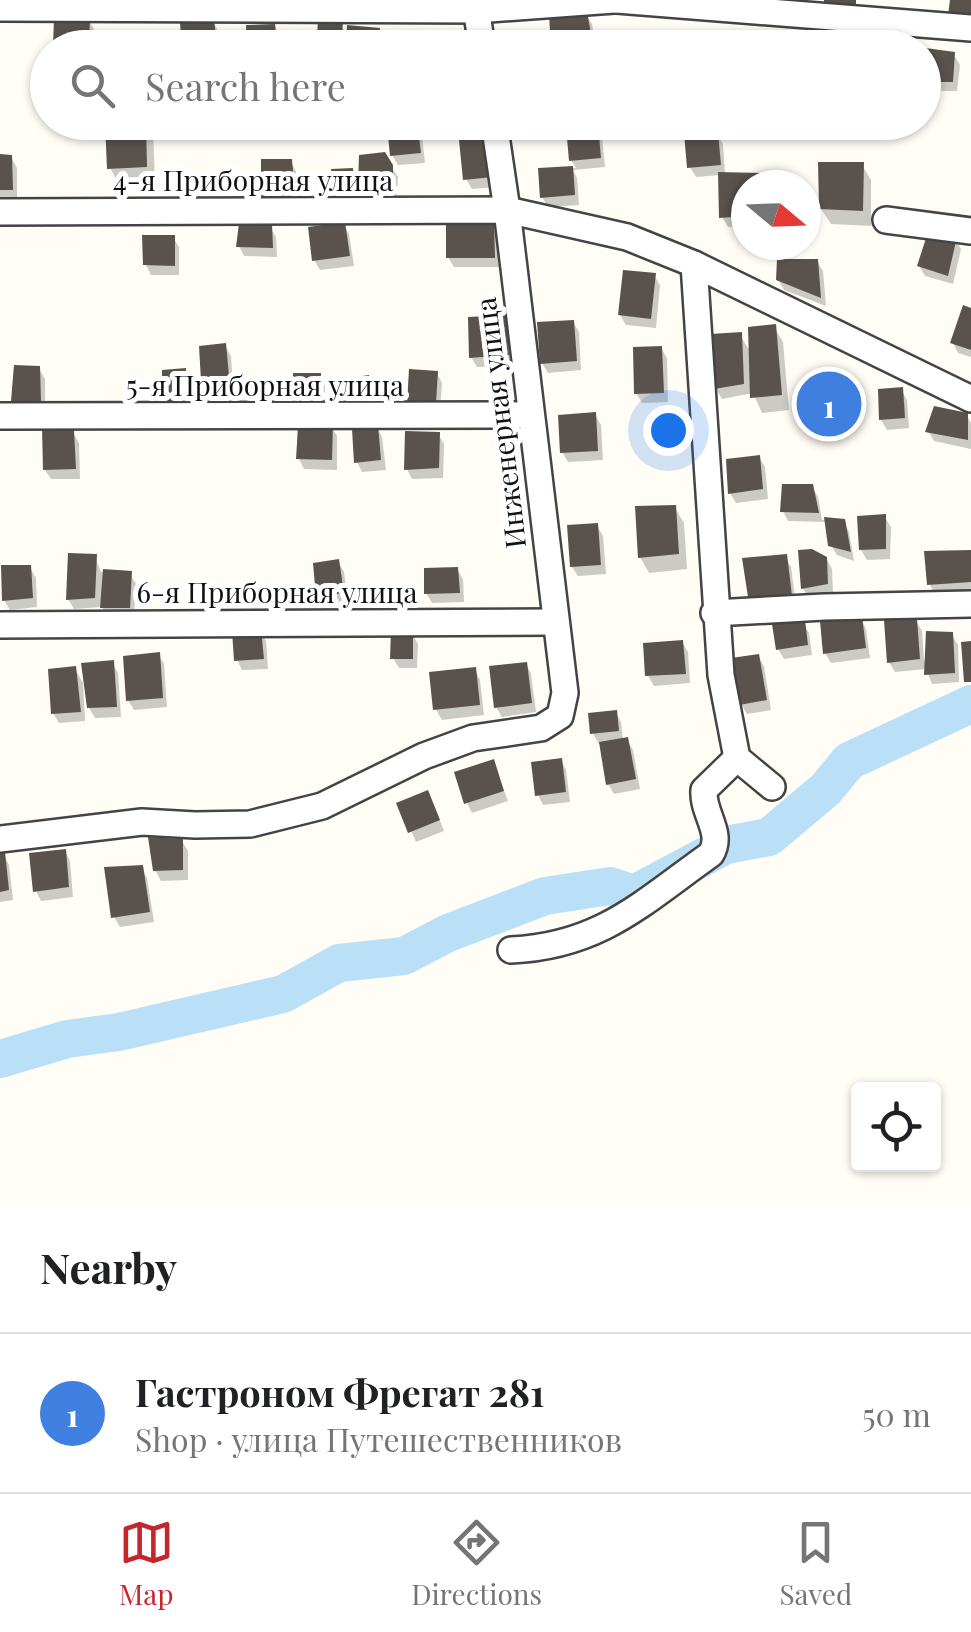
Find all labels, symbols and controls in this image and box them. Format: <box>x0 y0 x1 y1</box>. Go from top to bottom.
search box <box>30 30 941 140</box>
icon: search <box>65 58 120 113</box>
text: Search here <box>145 60 346 111</box>
street label: 4-я Приборная улица <box>113 161 393 198</box>
north arrow <box>731 170 821 260</box>
street label: Инженерная улица <box>466 296 533 551</box>
street label: 5-я Приборная улица <box>126 366 404 403</box>
pin: 1 <box>796 366 862 442</box>
your location <box>643 405 694 456</box>
street label: 6-я Приборная улица <box>137 573 417 610</box>
map controls <box>851 1082 941 1172</box>
button: locate <box>851 1082 941 1172</box>
text: Nearby <box>40 1239 177 1295</box>
text: Гастроном Фрегат 281 <box>135 1366 545 1417</box>
text: 1 <box>66 1392 79 1435</box>
text: 50 m <box>862 1392 931 1435</box>
text: Shop · улица Путешественников <box>135 1417 622 1460</box>
tab: Map <box>119 1515 174 1612</box>
tab: Directions <box>411 1515 542 1612</box>
tab: Saved <box>779 1515 852 1612</box>

